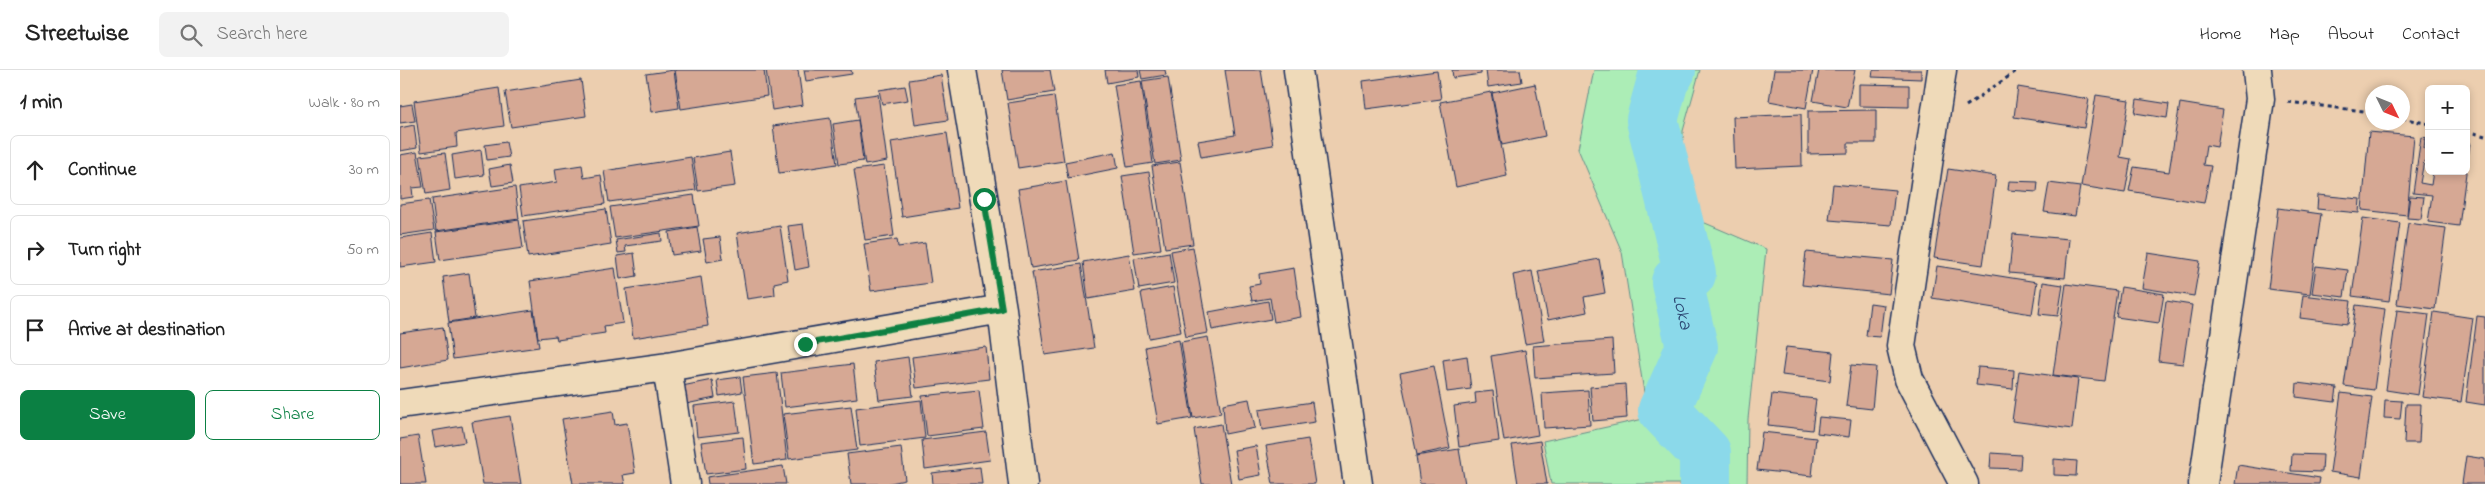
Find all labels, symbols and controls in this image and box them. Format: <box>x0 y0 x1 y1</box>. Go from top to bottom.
search box <box>159 12 509 57</box>
text: Streetwise <box>25 17 129 52</box>
icon: search <box>177 21 205 49</box>
text: Search here <box>217 21 308 48</box>
text: Home <box>2200 22 2241 48</box>
text: Map <box>2269 22 2300 48</box>
text: About <box>2328 22 2374 48</box>
text: Contact <box>2402 22 2460 48</box>
north arrow <box>2365 85 2410 130</box>
map controls <box>2425 85 2470 175</box>
button: + <box>2425 85 2470 130</box>
text: 1 min <box>20 88 62 118</box>
text: Walk · 80 m <box>309 91 380 115</box>
button: − <box>2425 130 2470 175</box>
icon: ahead <box>21 156 49 184</box>
text: Continue <box>68 157 136 184</box>
text: 30 m <box>349 158 379 182</box>
route start <box>973 188 996 211</box>
icon: right <box>21 236 49 264</box>
text: Turn right <box>68 237 141 264</box>
text: 50 m <box>347 238 379 262</box>
water label: Loka <box>1664 292 1699 333</box>
icon: arrive <box>21 316 49 344</box>
text: Arrive at destination <box>68 317 225 344</box>
route end <box>794 333 817 356</box>
button: Save <box>20 390 195 440</box>
button: Share <box>205 390 380 440</box>

